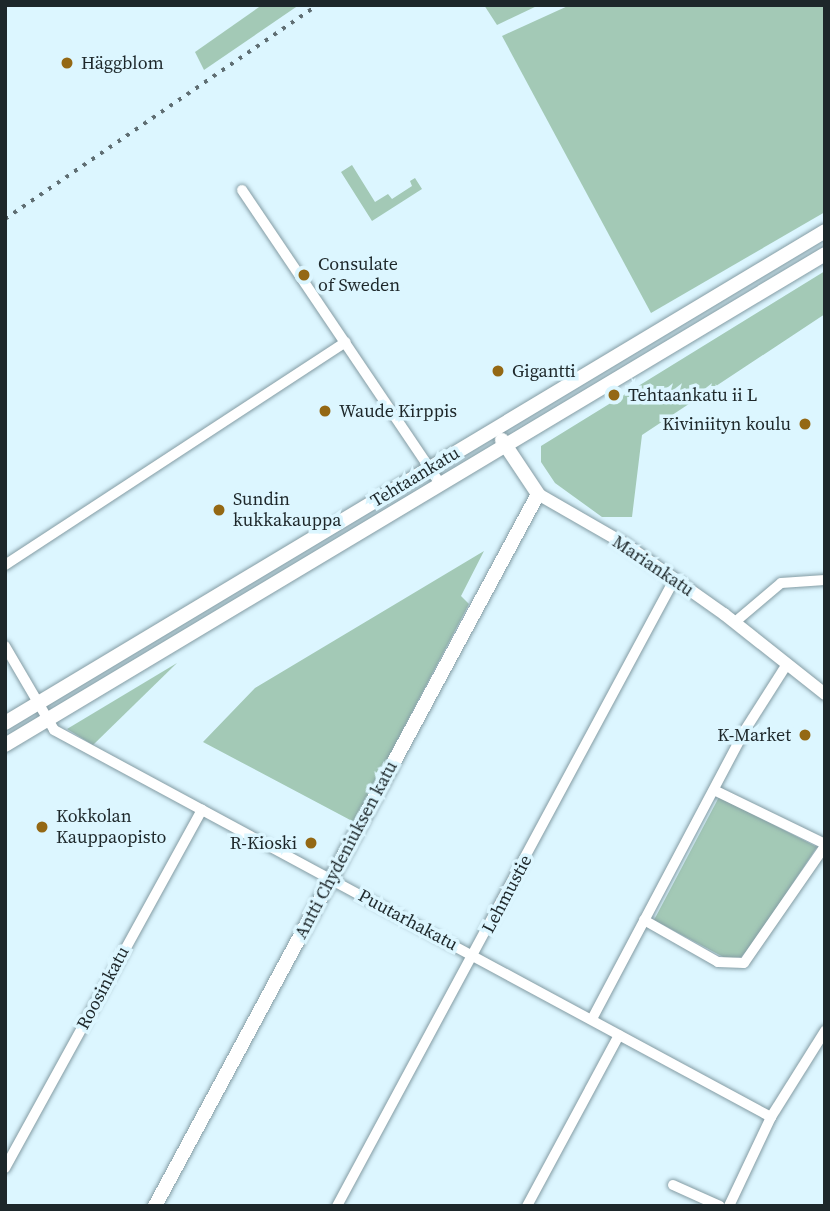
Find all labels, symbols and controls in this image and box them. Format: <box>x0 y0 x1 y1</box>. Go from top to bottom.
place label: Häggblom <box>81 52 164 74</box>
marker: Häggblom <box>59 55 75 71</box>
place label: Consulate of Sweden <box>318 254 400 296</box>
marker: Consulate of Sweden <box>296 267 312 283</box>
place label: Gigantti <box>512 360 576 382</box>
marker: Gigantti <box>490 363 506 379</box>
place label: Tehtaankatu ii L <box>628 384 758 406</box>
marker: Tehtaankatu ii L <box>606 387 622 403</box>
place label: Waude Kirppis <box>339 400 457 422</box>
marker: Waude Kirppis <box>317 403 333 419</box>
place label: Kiviniityn koulu <box>662 413 791 435</box>
marker: Kiviniityn koulu <box>797 416 813 432</box>
street label: Tehtaankatu <box>367 442 463 512</box>
place label: Sundin kukkakauppa <box>233 489 341 532</box>
marker: Sundin kukkakauppa <box>211 502 227 518</box>
street label: Mariankatu <box>608 531 698 601</box>
place label: K-Market <box>717 724 791 746</box>
marker: K-Market <box>797 727 813 743</box>
street label: Antti Chydeniuksen katu <box>290 758 402 942</box>
place label: Kokkolan Kauppaopisto <box>56 806 166 848</box>
marker: Kokkolan Kauppaopisto <box>34 819 50 835</box>
place label: R-Kioski <box>230 832 297 854</box>
marker: R-Kioski <box>303 835 319 851</box>
street label: Lehmustie <box>477 851 537 937</box>
street label: Puutarhakatu <box>355 885 461 955</box>
street label: Roosinkatu <box>72 943 134 1033</box>

